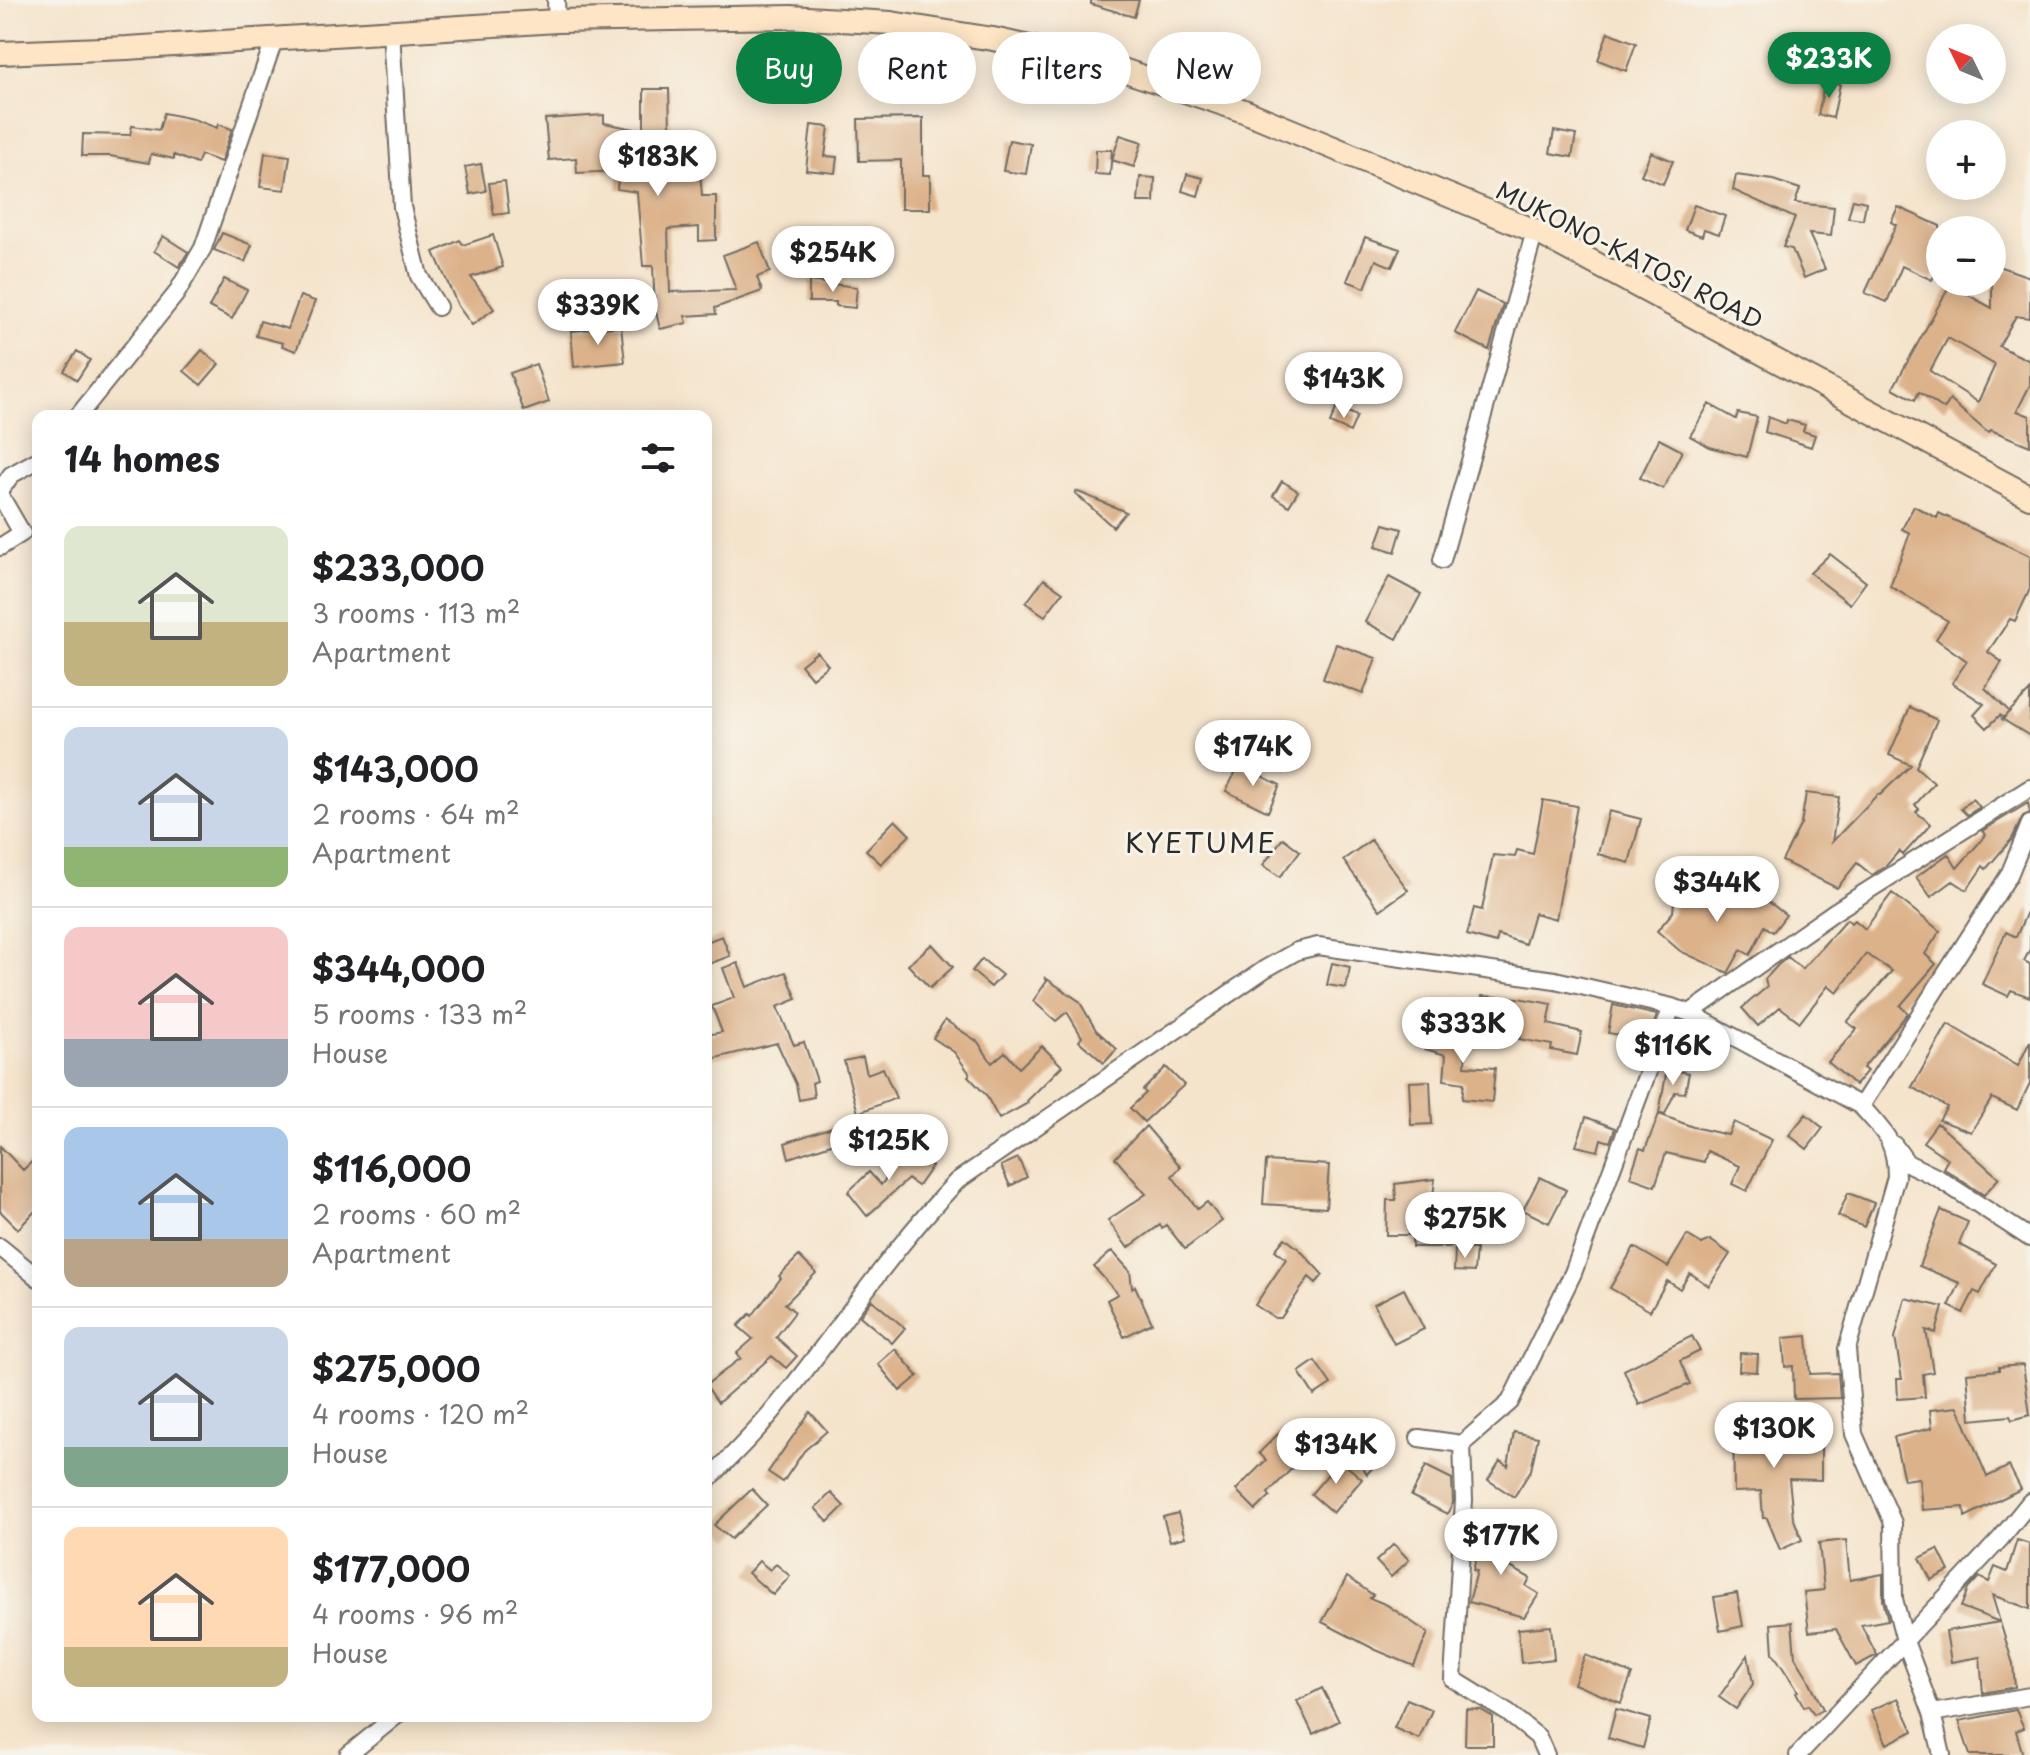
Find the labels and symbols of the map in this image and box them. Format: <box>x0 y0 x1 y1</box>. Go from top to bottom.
north arrow <box>1926 24 2006 104</box>
pin: $233K <box>1773 32 1885 100</box>
pin: $183K <box>602 130 714 198</box>
street label: MUKONO-KATOSI ROAD <box>1490 171 1770 337</box>
pin: $254K <box>777 226 889 294</box>
pin: $339K <box>542 279 654 347</box>
pin: $143K <box>1288 352 1400 420</box>
pin: $174K <box>1197 720 1309 788</box>
district label: KYETUME <box>1125 820 1277 863</box>
pin: $344K <box>1661 856 1773 924</box>
pin: $333K <box>1407 997 1519 1065</box>
pin: $116K <box>1617 1019 1729 1087</box>
pin: $125K <box>833 1114 945 1182</box>
pin: $275K <box>1409 1192 1521 1260</box>
pin: $130K <box>1718 1402 1830 1470</box>
pin: $134K <box>1280 1418 1392 1486</box>
pin: $177K <box>1445 1509 1557 1577</box>

